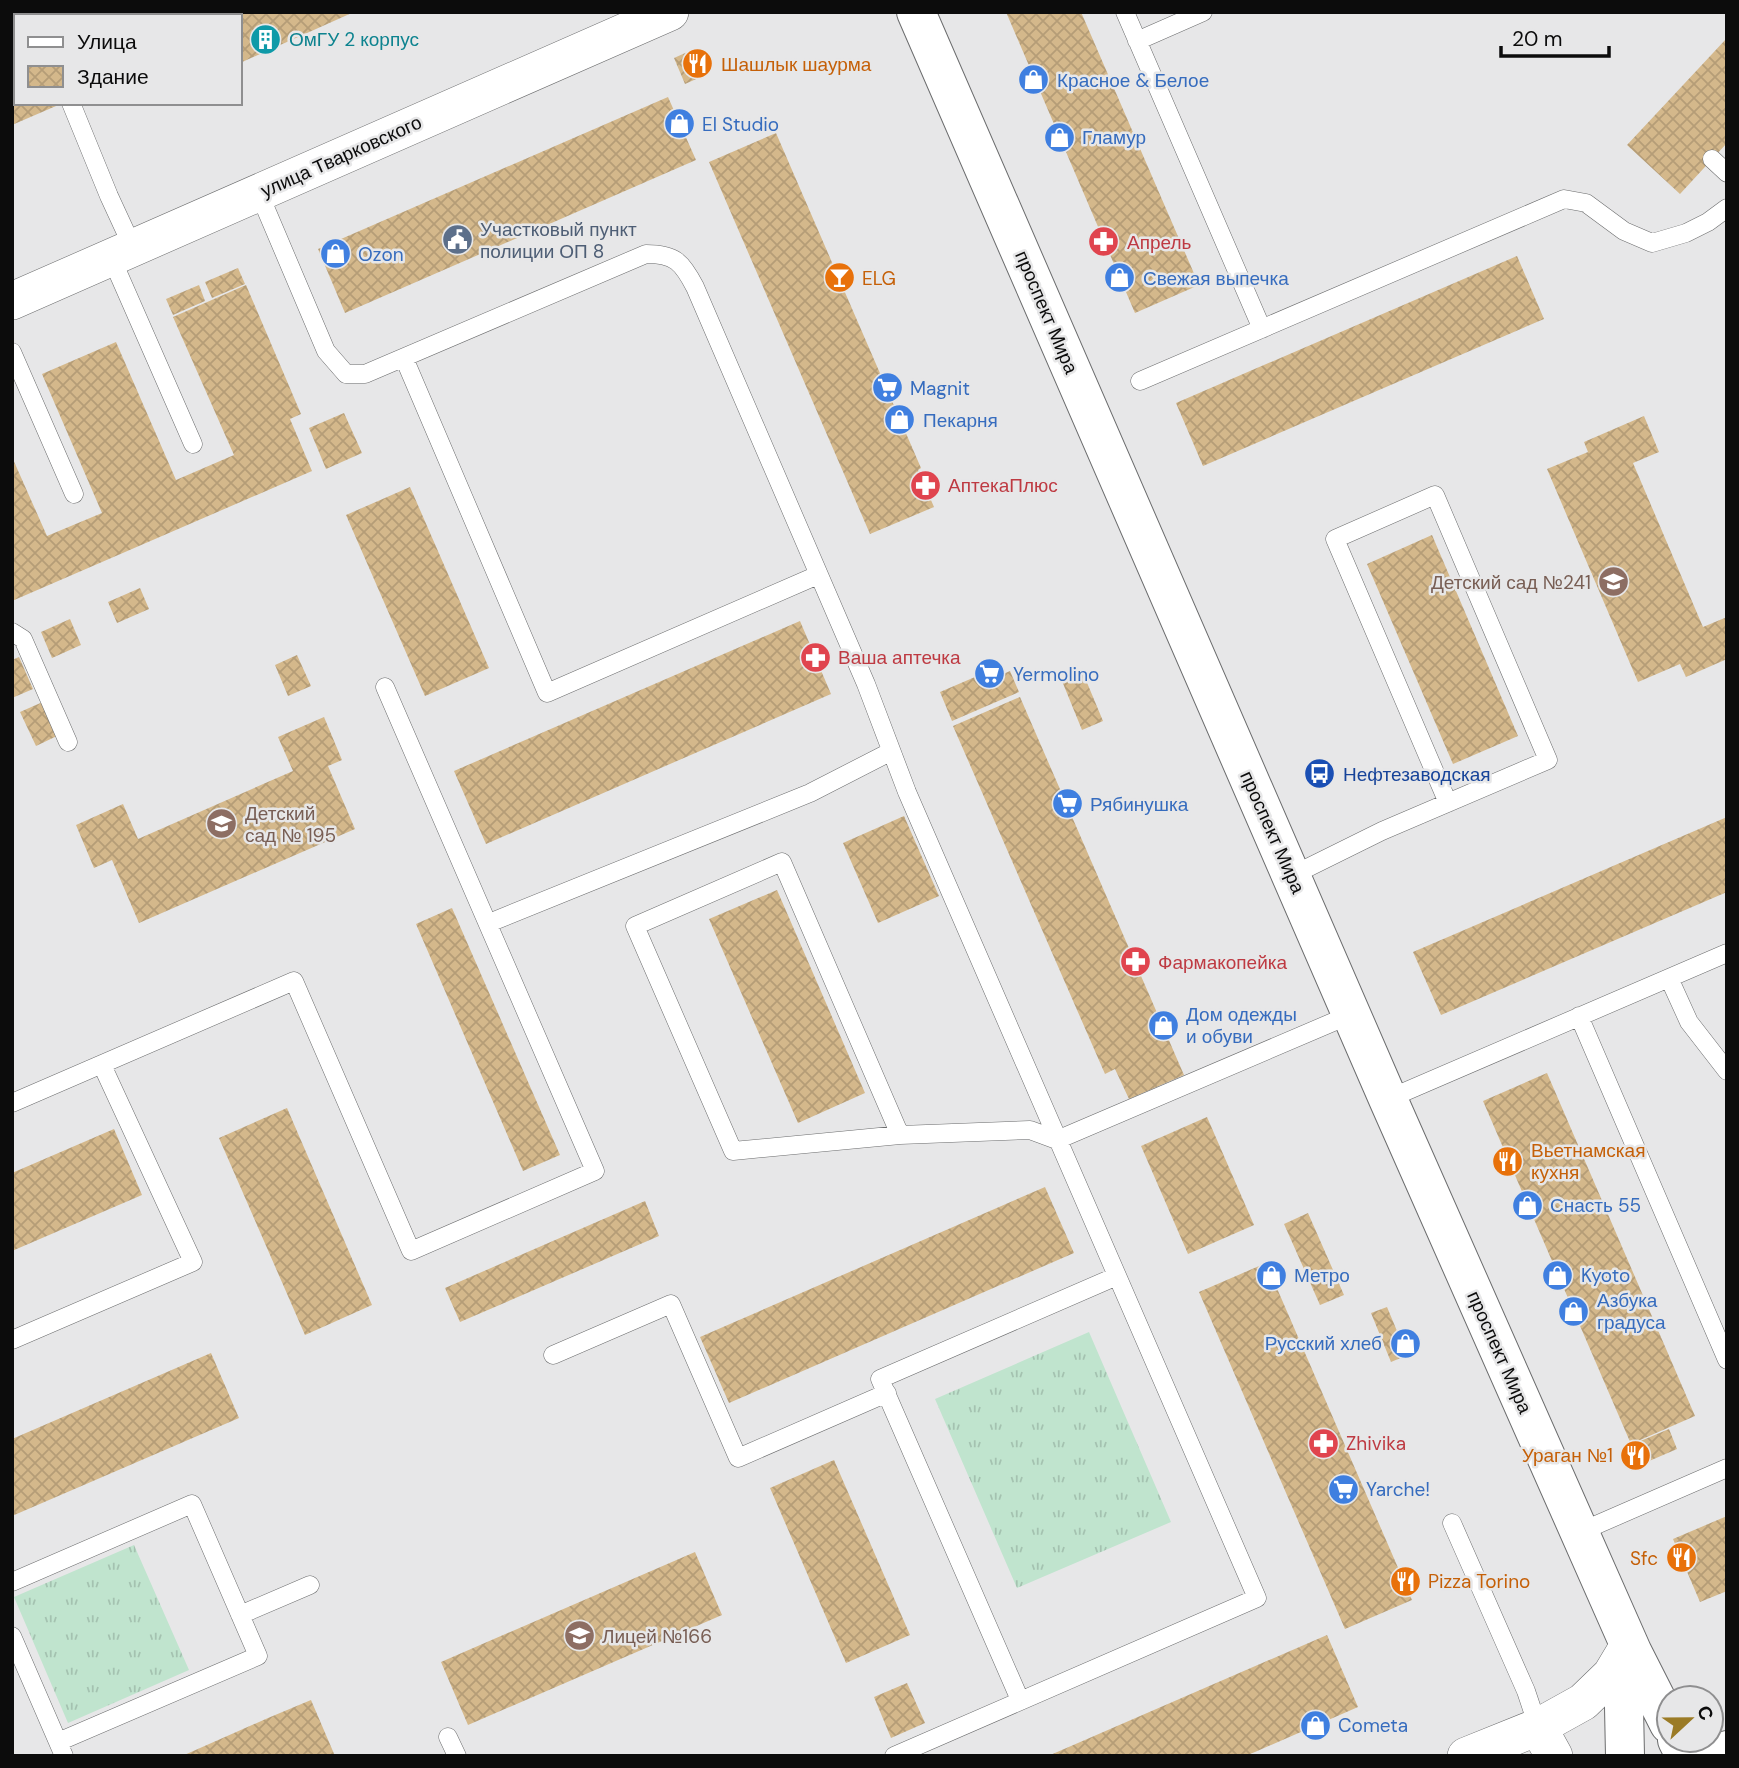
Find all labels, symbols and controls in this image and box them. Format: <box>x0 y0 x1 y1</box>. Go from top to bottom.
legend <box>14 14 242 105</box>
scale bar <box>1501 14 1610 58</box>
building icon: ОмГУ 2 корпус <box>249 22 283 56</box>
text: 20 m <box>1512 25 1563 53</box>
place label: ОмГУ 2 корпус <box>289 27 419 52</box>
text: Улица <box>77 28 137 56</box>
restaurant icon: Шашлык шаурма <box>681 47 715 81</box>
place label: Шашлык шаурма <box>721 52 872 77</box>
text: Здание <box>77 63 149 91</box>
shop icon: Красное & Белое <box>1017 63 1051 97</box>
place label: Красное & Белое <box>1057 68 1209 93</box>
shop icon: El Studio <box>662 107 696 141</box>
street label: улица Тварковского <box>257 110 426 203</box>
place label: El Studio <box>702 112 779 137</box>
shop icon: Гламур <box>1042 120 1076 154</box>
place label: Гламур <box>1082 125 1146 150</box>
place label: Участковый пункт полиции ОП 8 <box>480 217 637 264</box>
public building icon: Участковый пункт полиции ОП 8 <box>440 223 474 257</box>
pharmacy icon: Апрель <box>1087 225 1121 259</box>
place label: Апрель <box>1127 230 1192 255</box>
shop icon: Ozon <box>318 237 352 271</box>
place label: Ozon <box>358 242 404 267</box>
street label: проспект Мира <box>1009 247 1084 378</box>
bar icon: ELG <box>822 261 856 295</box>
shop icon: Свежая выпечка <box>1103 261 1137 295</box>
place label: ELG <box>862 266 896 291</box>
place label: Свежая выпечка <box>1143 266 1289 291</box>
supermarket icon: Magnit <box>870 371 904 405</box>
place label: Magnit <box>910 376 970 401</box>
shop icon: Пекарня <box>883 403 917 437</box>
place label: Пекарня <box>923 408 998 433</box>
pharmacy icon: АптекаПлюс <box>908 468 942 502</box>
place label: АптекаПлюс <box>948 473 1058 498</box>
school or university icon: Детский сад №241 <box>1597 565 1631 599</box>
place label: Детский сад №241 <box>1431 570 1591 595</box>
pharmacy icon: Ваша аптечка <box>798 640 832 674</box>
place label: Ваша аптечка <box>838 645 961 670</box>
supermarket icon: Yermolino <box>973 657 1007 691</box>
place label: Yermolino <box>1013 662 1099 687</box>
bus stop icon: Нефтезаводская <box>1303 757 1337 791</box>
place label: Нефтезаводская <box>1343 762 1491 787</box>
street label: проспект Мира <box>1234 767 1311 898</box>
supermarket icon: Рябинушка <box>1050 787 1084 821</box>
place label: Рябинушка <box>1090 792 1189 817</box>
place label: Детский сад № 195 <box>245 801 336 848</box>
school or university icon: Детский сад № 195 <box>205 807 239 841</box>
pharmacy icon: Фармакопейка <box>1118 945 1152 979</box>
place label: Фармакопейка <box>1158 950 1287 975</box>
place label: Дом одежды и обуви <box>1186 1002 1297 1049</box>
shop icon: Дом одежды и обуви <box>1146 1008 1180 1042</box>
place label: Вьетнамская кухня <box>1531 1138 1645 1185</box>
restaurant icon: Вьетнамская кухня <box>1491 1144 1525 1178</box>
shop icon: Снасть 55 <box>1510 1188 1544 1222</box>
place label: Снасть 55 <box>1550 1193 1641 1218</box>
shop icon: Метро <box>1254 1258 1288 1292</box>
shop icon: Kyoto <box>1541 1258 1575 1292</box>
place label: Метро <box>1294 1263 1350 1288</box>
place label: Kyoto <box>1581 1263 1630 1288</box>
street label: проспект Мира <box>1461 1287 1538 1418</box>
place label: Азбука градуса <box>1597 1288 1666 1335</box>
shop icon: Азбука градуса <box>1557 1294 1591 1328</box>
shop icon: Русский хлеб <box>1388 1326 1422 1360</box>
place label: Русский хлеб <box>1265 1331 1382 1356</box>
pharmacy icon: Zhivika <box>1306 1426 1340 1460</box>
place label: Zhivika <box>1346 1431 1406 1456</box>
restaurant icon: Ураган №1 <box>1619 1438 1653 1472</box>
place label: Ураган №1 <box>1522 1443 1613 1468</box>
supermarket icon: Yarche! <box>1326 1472 1360 1506</box>
place label: Yarche! <box>1366 1477 1430 1502</box>
restaurant icon: Sfc <box>1664 1541 1698 1575</box>
place label: Sfc <box>1630 1546 1658 1571</box>
restaurant icon: Pizza Torino <box>1388 1564 1422 1598</box>
place label: Pizza Torino <box>1428 1569 1530 1594</box>
school or university icon: Лицей №166 <box>562 1619 596 1653</box>
place label: Лицей №166 <box>602 1624 712 1649</box>
north arrow <box>1655 1684 1725 1754</box>
text: С <box>1691 1702 1720 1724</box>
shop icon: Cometa <box>1298 1708 1332 1742</box>
place label: Cometa <box>1338 1713 1408 1738</box>

